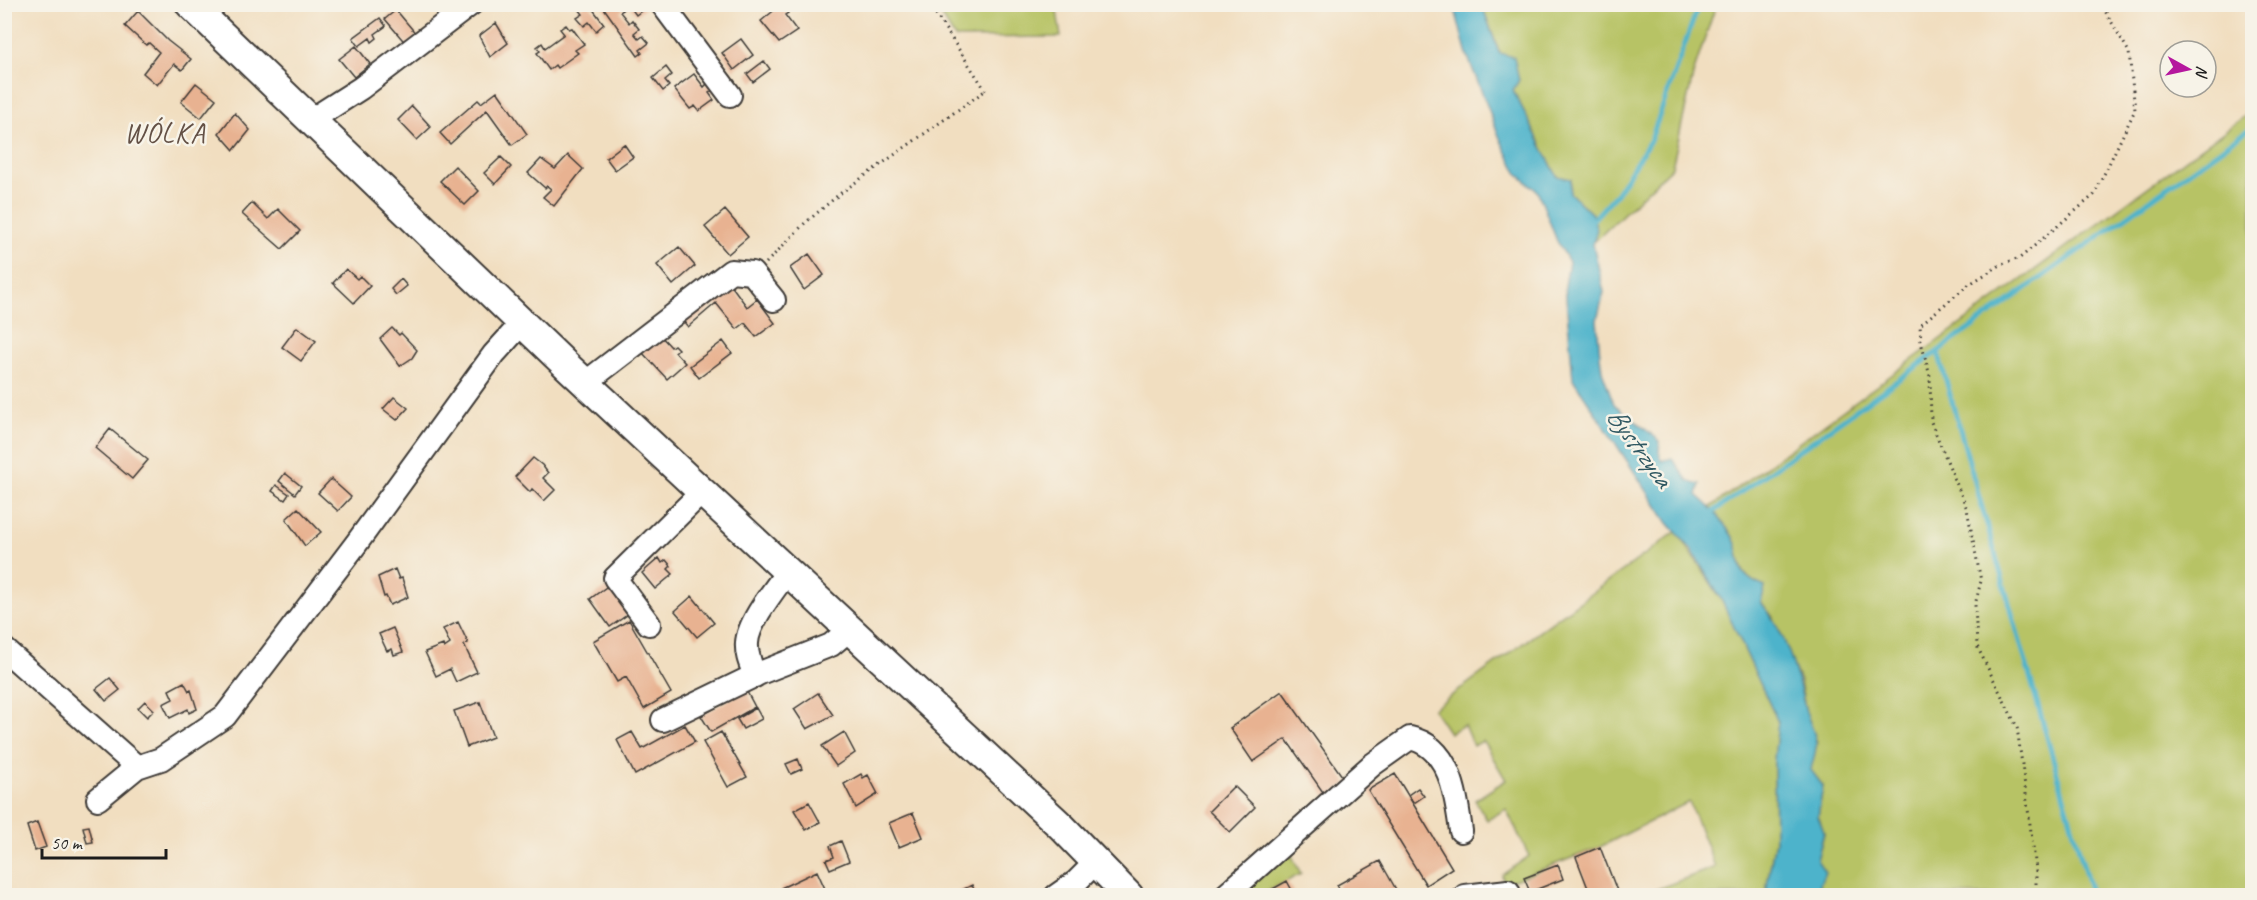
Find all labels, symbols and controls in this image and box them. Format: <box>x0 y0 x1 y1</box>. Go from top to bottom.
north arrow <box>2158 39 2218 99</box>
text: N <box>2191 65 2212 80</box>
district label: WÓLKA <box>124 115 206 150</box>
water label: Bystrzyca <box>1600 401 1682 495</box>
scale bar <box>42 822 166 860</box>
text: 50 m <box>51 832 84 854</box>

